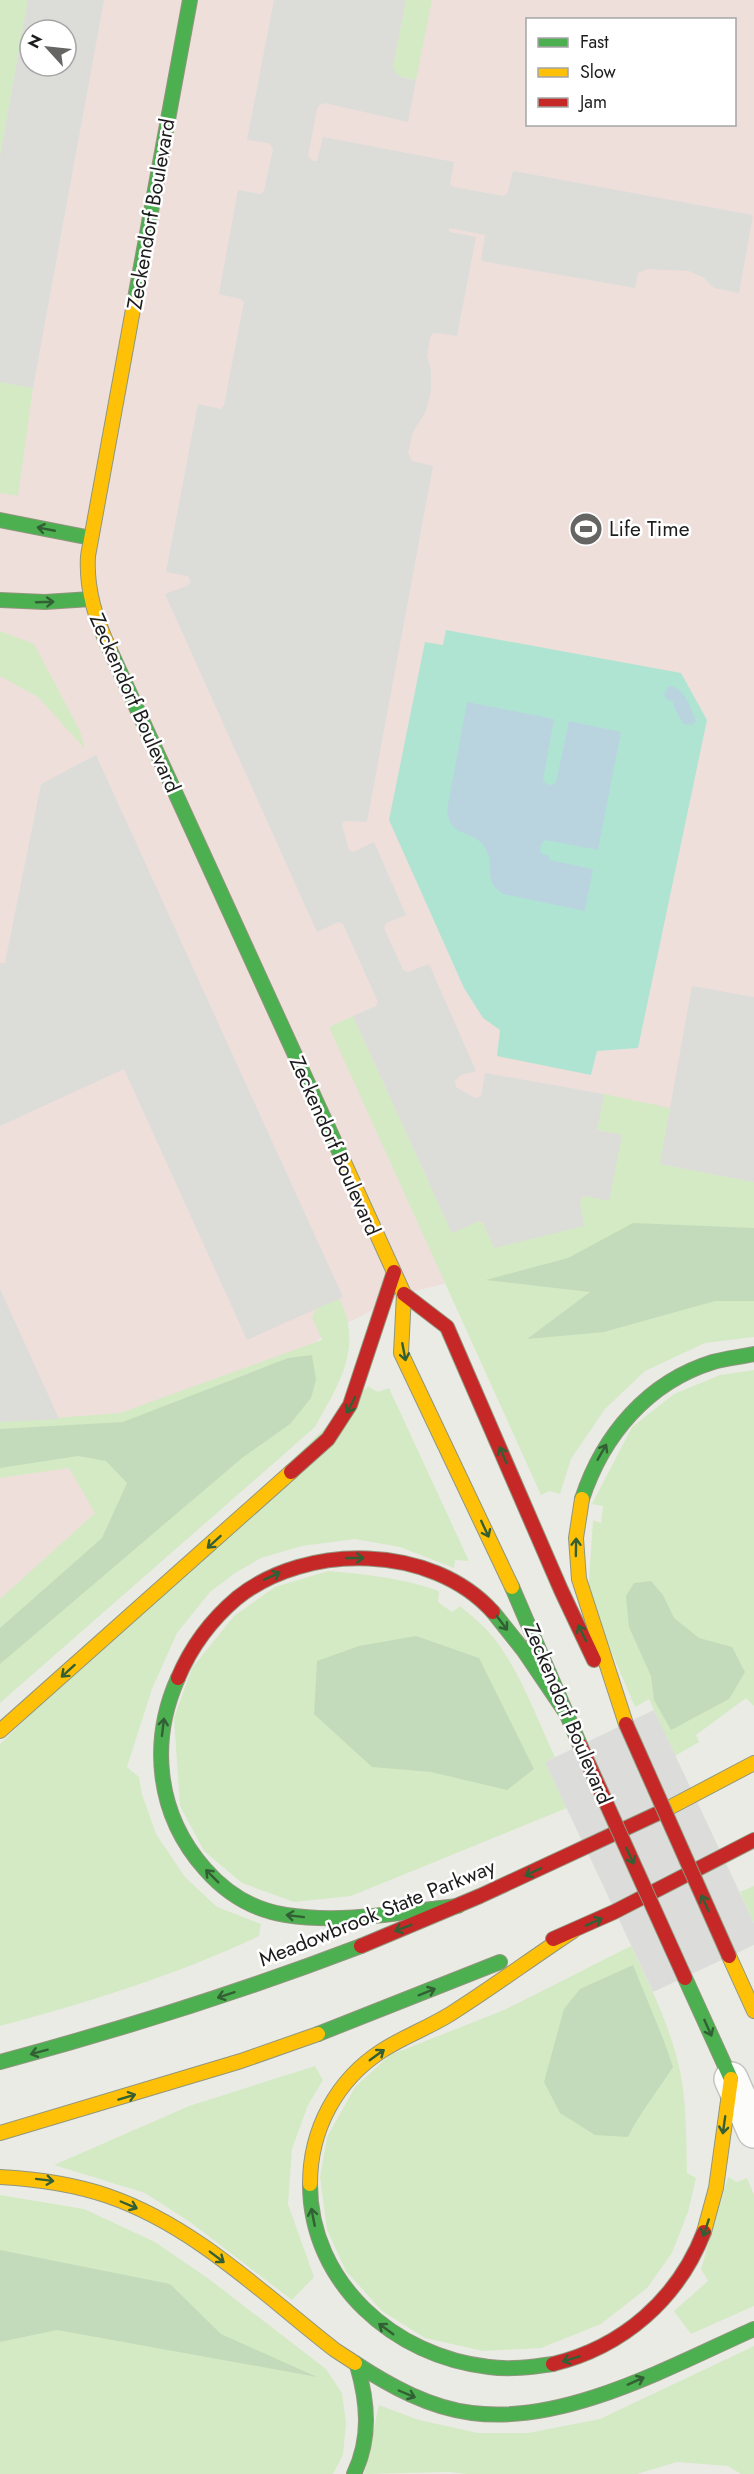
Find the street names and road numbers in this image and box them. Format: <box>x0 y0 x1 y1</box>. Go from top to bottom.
street label: Zeckendorf Boulevard <box>119 116 183 312</box>
street label: Zeckendorf Boulevard <box>82 609 188 797</box>
street label: Zeckendorf Boulevard <box>282 1052 388 1240</box>
street label: Zeckendorf Boulevard <box>516 1619 620 1809</box>
street label: Meadowbrook State Parkway <box>254 1851 500 1974</box>

